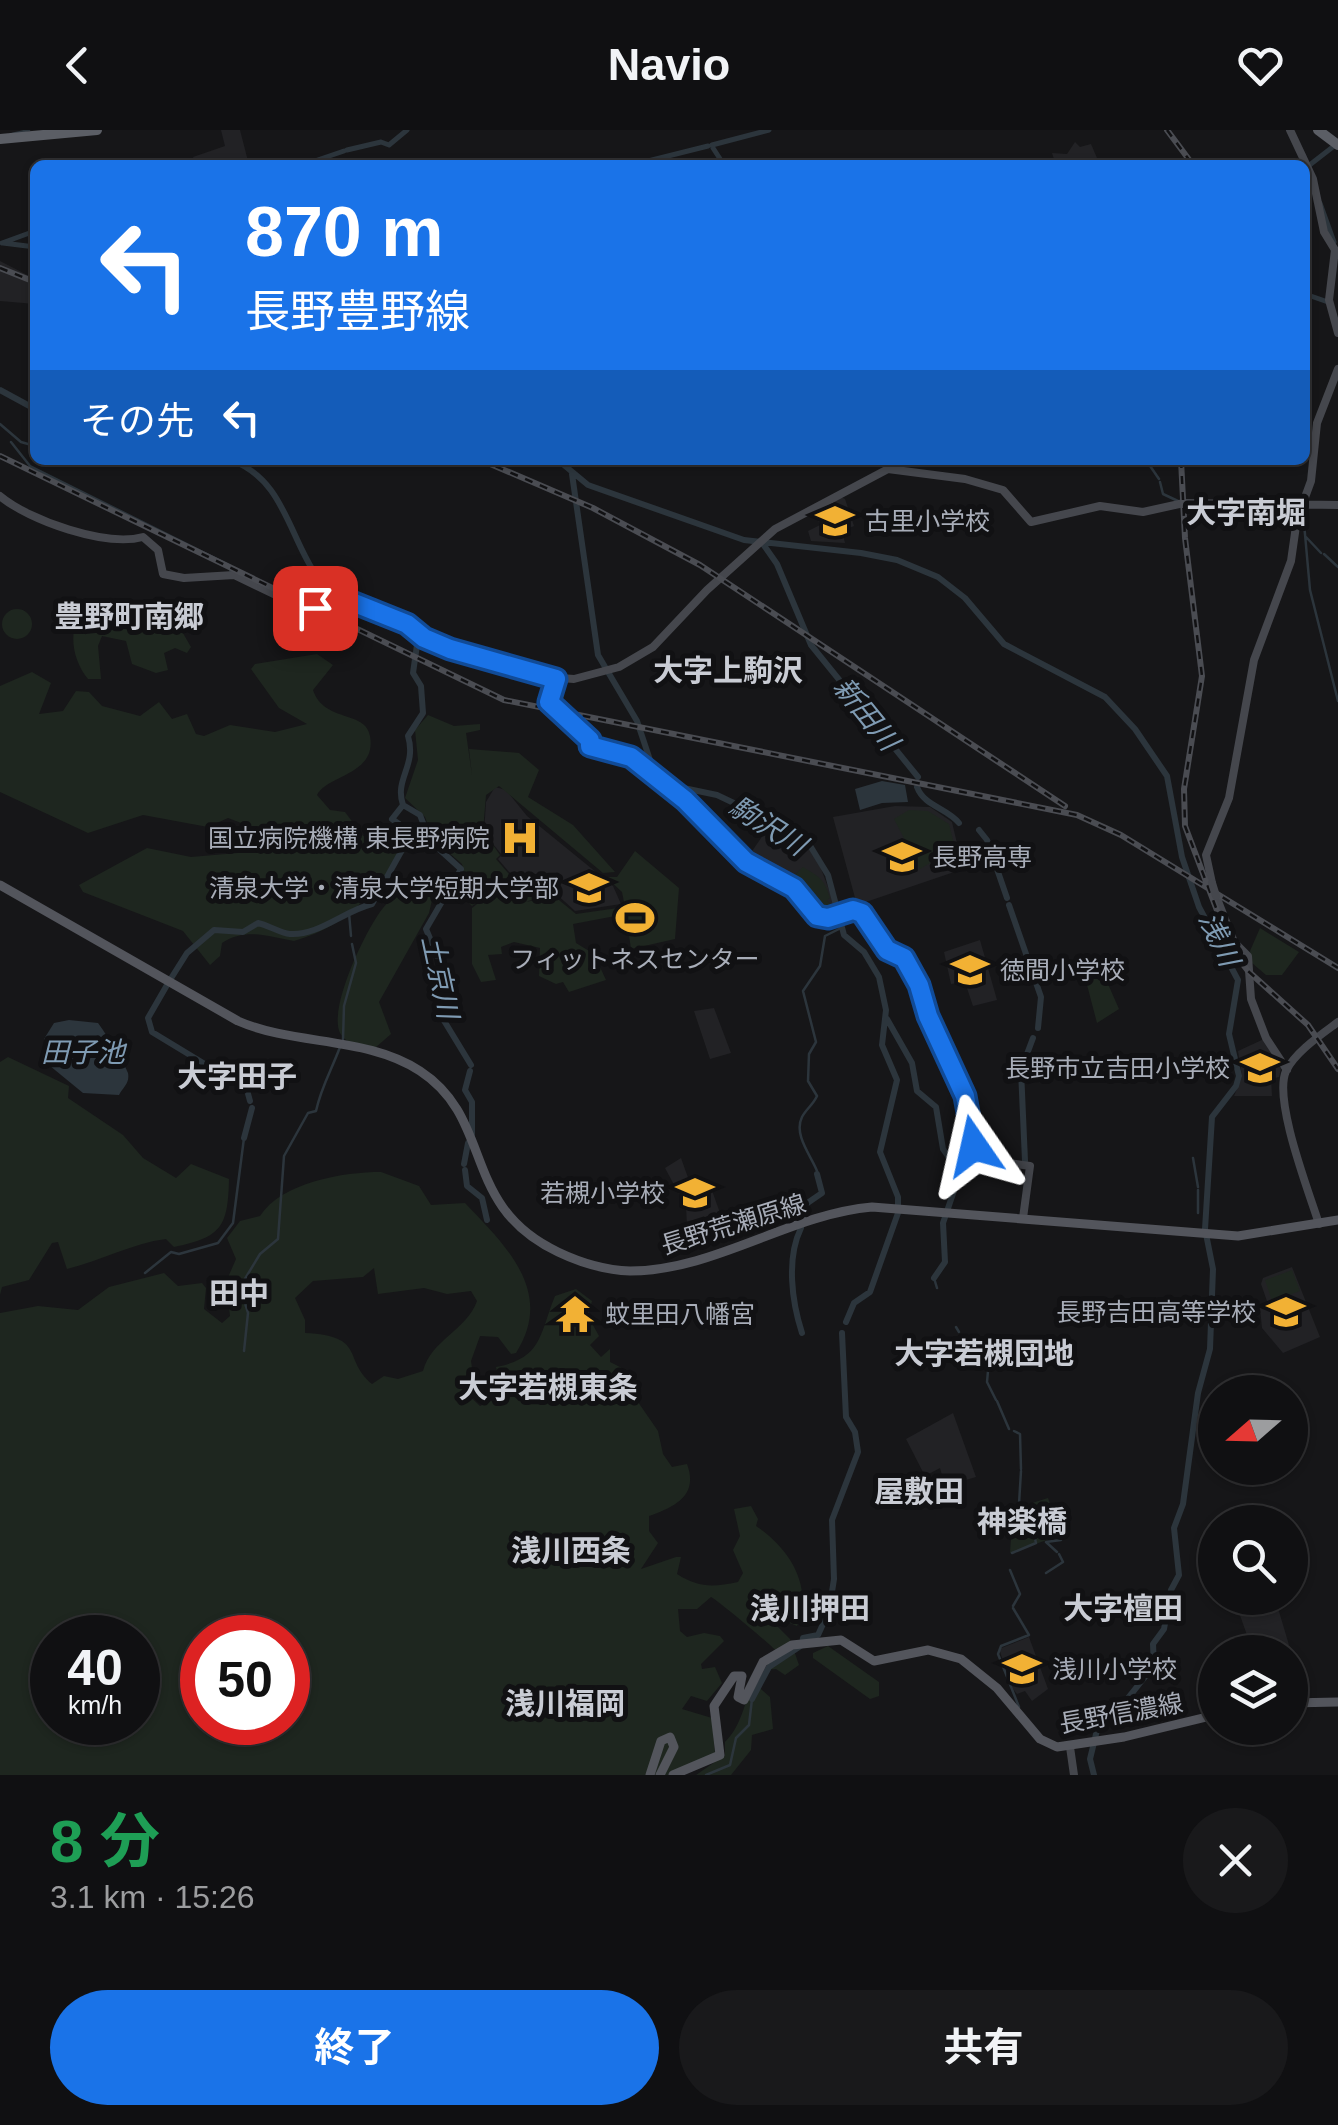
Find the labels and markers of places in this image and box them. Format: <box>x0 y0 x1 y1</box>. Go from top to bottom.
school or university icon: 古里小学校 <box>814 500 856 542</box>
place label: 古里小学校 <box>865 507 990 535</box>
pin <box>273 566 358 651</box>
hospital icon: 国立病院機構 東長野病院 <box>499 817 541 859</box>
place label: 国立病院機構 東長野病院 <box>208 824 490 852</box>
school or university icon: 長野高専 <box>881 836 923 878</box>
place label: 長野高専 <box>932 843 1032 871</box>
school or university icon: 清泉大学・清泉大学短期大学部 <box>568 867 610 909</box>
place label: 清泉大学・清泉大学短期大学部 <box>209 874 559 902</box>
sports icon: フィットネスセンター <box>614 897 656 939</box>
place label: フィットネスセンター <box>510 945 760 973</box>
school or university icon: 徳間小学校 <box>949 949 991 991</box>
place label: 徳間小学校 <box>1000 956 1125 984</box>
school or university icon: 長野市立吉田小学校 <box>1239 1047 1281 1089</box>
place label: 長野市立吉田小学校 <box>1005 1054 1230 1082</box>
school or university icon: 若槻小学校 <box>674 1172 716 1214</box>
place label: 若槻小学校 <box>540 1179 665 1207</box>
school or university icon: 長野吉田高等学校 <box>1265 1291 1307 1333</box>
temple icon: 蚊里田八幡宮 <box>554 1293 596 1335</box>
place label: 長野吉田高等学校 <box>1056 1298 1256 1326</box>
place label: 蚊里田八幡宮 <box>605 1300 755 1328</box>
school or university icon: 浅川小学校 <box>1001 1648 1043 1690</box>
place label: 浅川小学校 <box>1052 1655 1177 1683</box>

